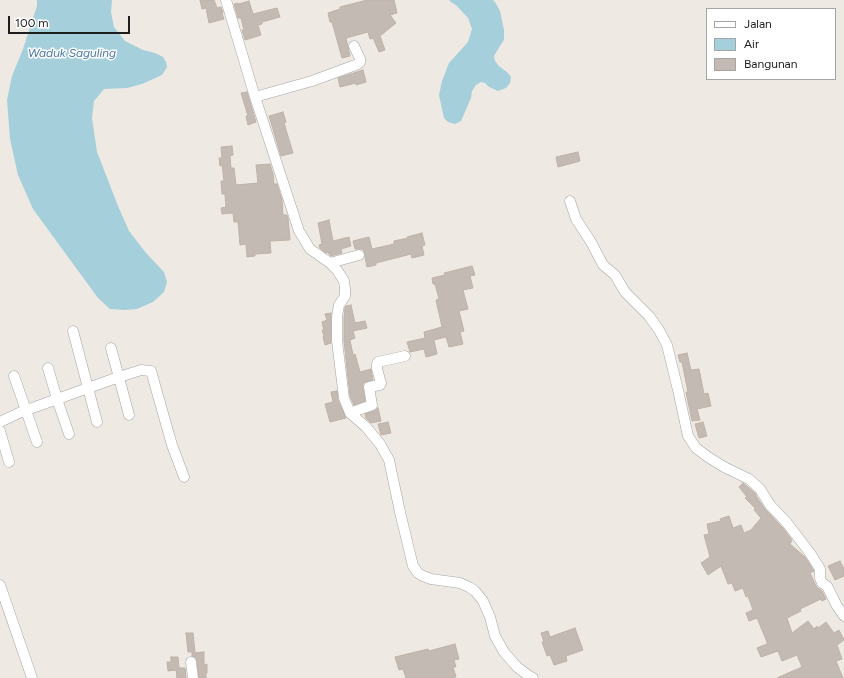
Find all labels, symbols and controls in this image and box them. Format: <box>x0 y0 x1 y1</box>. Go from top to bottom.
scale bar <box>10 8 132 34</box>
legend <box>706 8 836 80</box>
text: 100 m <box>15 16 49 30</box>
text: Jalan <box>744 17 772 31</box>
text: Air <box>744 37 759 51</box>
water label: Waduk Saguling <box>28 46 116 60</box>
text: Bangunan <box>744 57 797 71</box>

